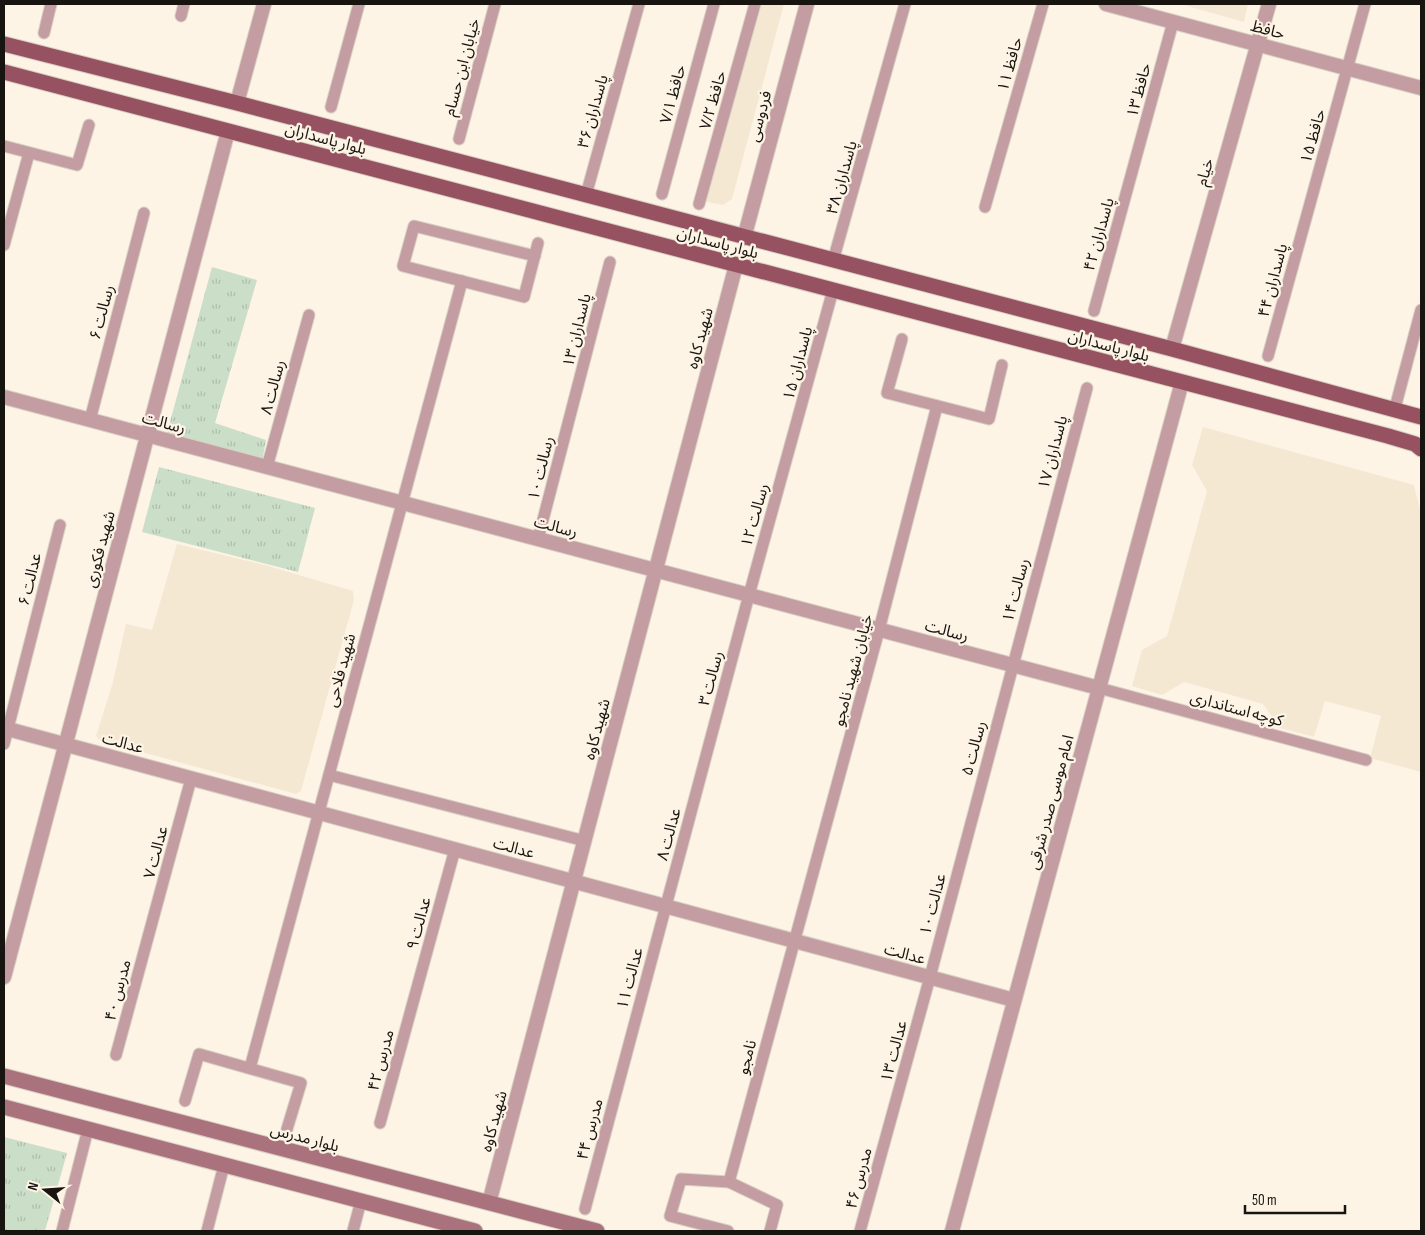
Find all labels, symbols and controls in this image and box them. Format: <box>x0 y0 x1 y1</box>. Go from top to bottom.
street label: خیابان ابن حسام <box>440 16 487 119</box>
street label: حافظ <box>1248 17 1287 44</box>
street label: حافظ ۱۱ <box>994 35 1027 94</box>
street label: حافظ ۱۳ <box>1123 61 1156 120</box>
street label: حافظ ۷/۱ <box>657 63 690 126</box>
street label: حافظ ۷/۲ <box>696 69 731 132</box>
street label: پاسداران ۳۶ <box>574 73 613 150</box>
street label: فردوسی <box>745 89 776 144</box>
street label: حافظ ۱۵ <box>1297 107 1330 166</box>
street label: بلوار پاسداران <box>283 119 368 160</box>
street label: پاسداران ۳۸ <box>823 139 862 216</box>
street label: خیام <box>1192 156 1220 189</box>
street label: پاسداران ۴۲ <box>1080 196 1119 273</box>
street label: بلوار پاسداران <box>675 223 760 264</box>
street label: پاسداران ۴۴ <box>1255 242 1293 319</box>
street label: رسالت ۶ <box>86 283 119 342</box>
street label: پاسداران ۱۳ <box>559 291 596 369</box>
street label: شهید کاوه <box>683 306 718 371</box>
street label: پاسداران ۱۵ <box>780 325 818 402</box>
street label: بلوار پاسداران <box>1066 326 1151 367</box>
street label: رسالت ۸ <box>257 358 290 417</box>
street label: رسالت <box>140 409 187 438</box>
street label: پاسداران ۱۷ <box>1035 414 1073 491</box>
street label: رسالت ۱۰ <box>524 434 559 502</box>
street label: رسالت ۱۲ <box>737 482 774 549</box>
street label: شهید فکوری <box>81 509 120 590</box>
street label: رسالت <box>532 513 579 542</box>
street label: عدالت ۶ <box>15 551 46 608</box>
street label: رسالت ۱۴ <box>999 556 1034 624</box>
street label: خیابان شهید نامجو <box>829 612 878 729</box>
street label: رسالت <box>923 617 970 646</box>
street label: شهید فلاحی <box>322 631 360 709</box>
street label: رسالت ۳ <box>695 649 728 708</box>
street label: کوچه استانداری <box>1188 688 1286 731</box>
street label: شهید کاوه <box>580 697 615 762</box>
street label: رسالت ۵ <box>958 719 991 778</box>
street label: عدالت <box>100 729 145 758</box>
street label: امام موسی صدر شرقی <box>1024 733 1081 872</box>
street label: عدالت ۸ <box>653 806 686 863</box>
street label: عدالت ۷ <box>140 824 173 881</box>
street label: عدالت <box>491 834 536 863</box>
street label: عدالت ۱۰ <box>916 872 951 937</box>
street label: عدالت ۹ <box>403 895 436 952</box>
street label: عدالت <box>882 940 927 969</box>
street label: عدالت ۱۱ <box>613 946 648 1011</box>
street label: مدرس ۴۰ <box>101 958 136 1023</box>
street label: عدالت ۱۳ <box>877 1019 912 1084</box>
street label: مدرس ۴۲ <box>364 1028 399 1093</box>
street label: نامجو <box>734 1038 761 1077</box>
street label: شهید کاوه <box>477 1089 512 1154</box>
street label: مدرس ۴۴ <box>573 1097 608 1162</box>
street label: بلوار مدرس <box>268 1120 341 1157</box>
street label: مدرس ۴۶ <box>842 1146 877 1211</box>
north arrow <box>20 1165 70 1215</box>
text: N <box>24 1180 42 1192</box>
scale bar <box>1245 1182 1345 1214</box>
text: 50 m <box>1252 1191 1277 1210</box>

